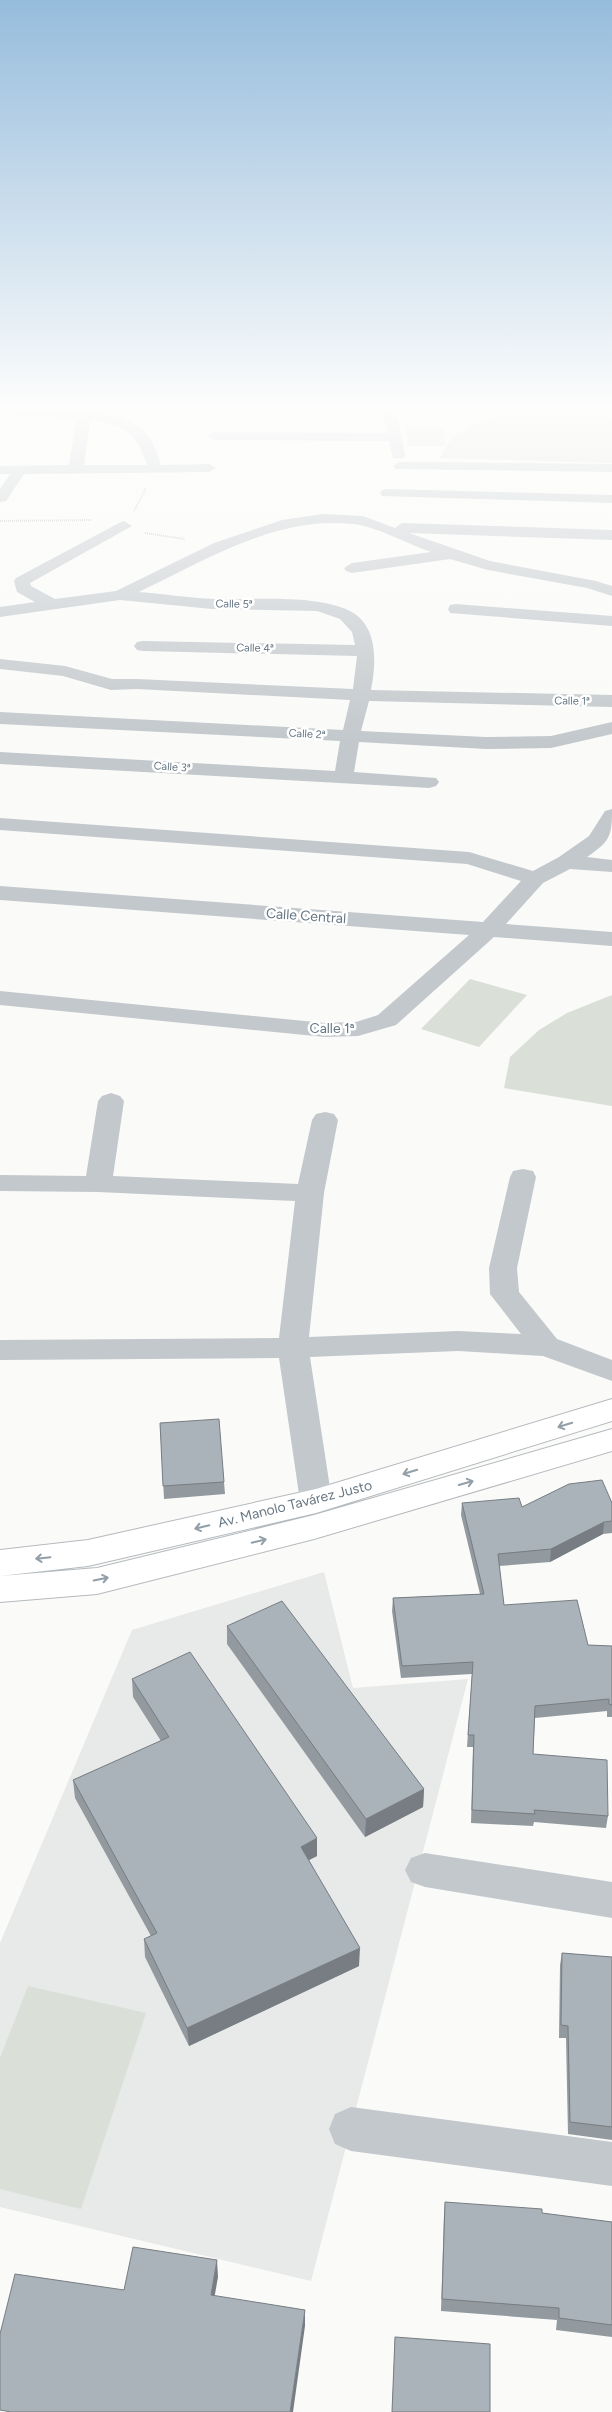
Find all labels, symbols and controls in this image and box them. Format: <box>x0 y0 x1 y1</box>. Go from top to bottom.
street label: Calle 5ª <box>215 597 253 611</box>
street label: Calle 4ª <box>236 641 274 655</box>
street label: Calle 1ª <box>554 694 590 708</box>
street label: Calle 2ª <box>288 727 326 741</box>
street label: Calle 3ª <box>153 759 191 775</box>
street label: Calle Central <box>265 905 347 927</box>
street label: Calle 1ª <box>310 1020 355 1037</box>
one-way arrow <box>558 1420 574 1430</box>
one-way arrow <box>402 1468 418 1478</box>
street label: Av. Manolo Tavárez Justo <box>216 1477 374 1531</box>
one-way arrow <box>457 1477 473 1487</box>
one-way arrow <box>195 1523 211 1532</box>
one-way arrow <box>250 1536 266 1545</box>
one-way arrow <box>35 1553 51 1563</box>
one-way arrow <box>92 1574 108 1583</box>

